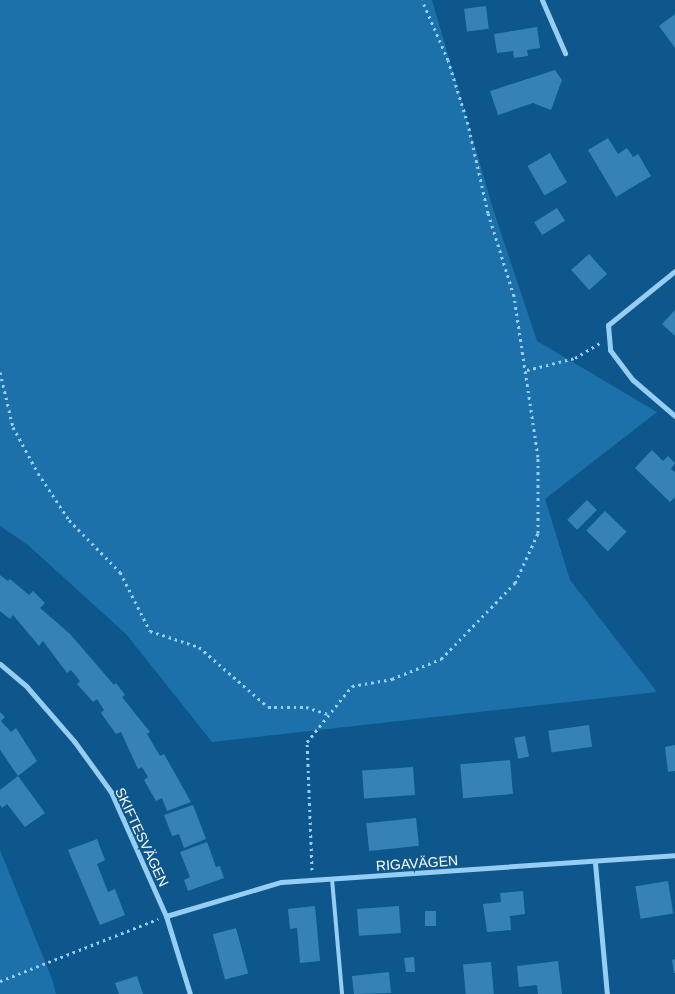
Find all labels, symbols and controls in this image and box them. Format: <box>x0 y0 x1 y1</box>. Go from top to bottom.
street label: SKIFTESVÄGEN <box>112 785 172 889</box>
street label: RIGAVÄGEN <box>375 852 459 874</box>

